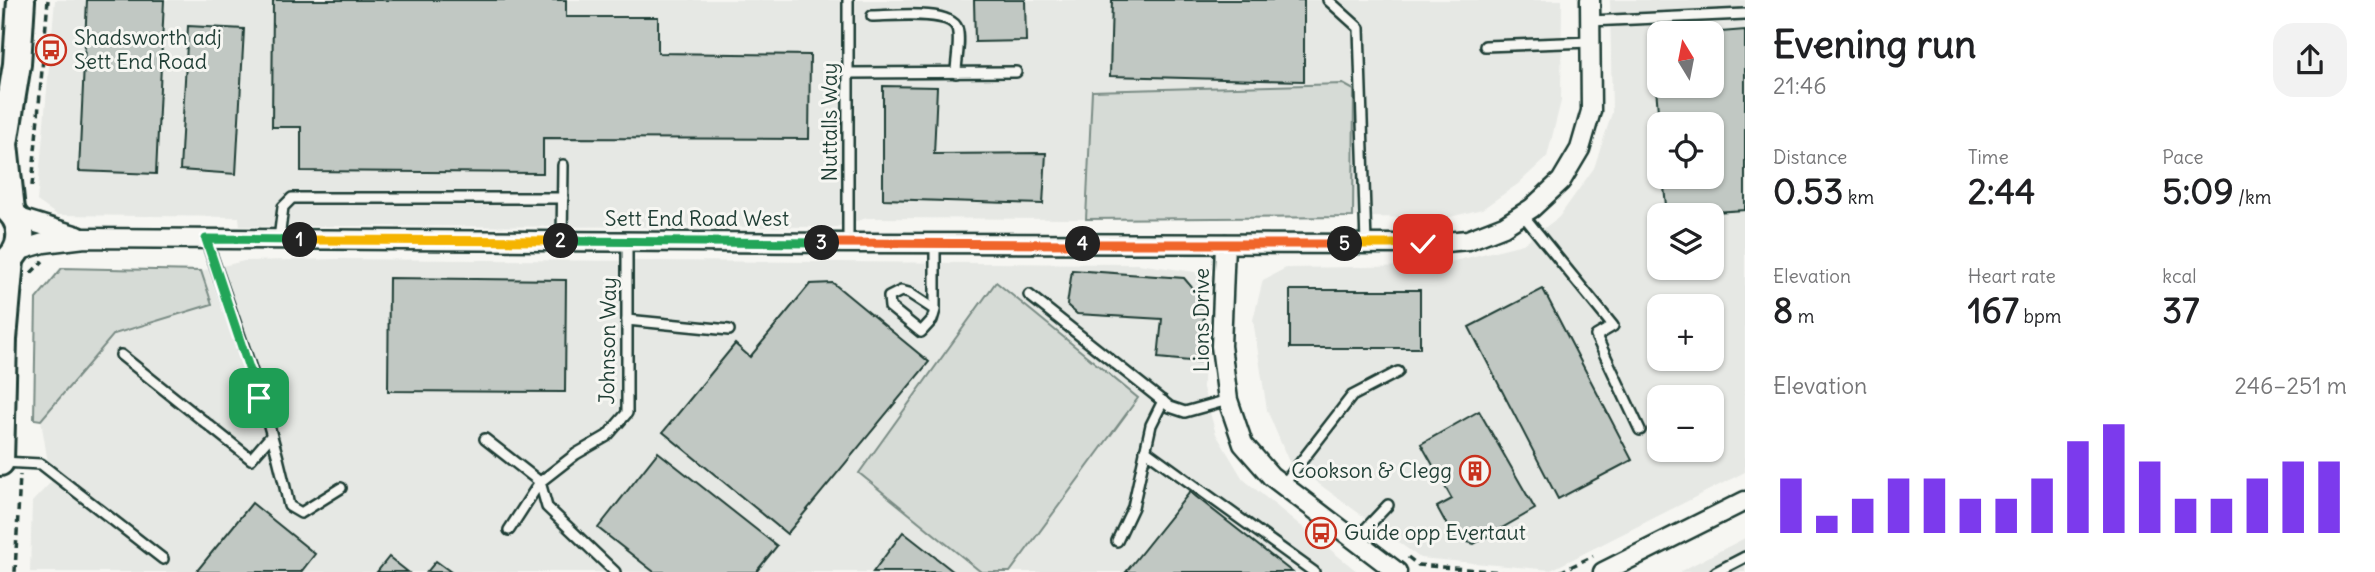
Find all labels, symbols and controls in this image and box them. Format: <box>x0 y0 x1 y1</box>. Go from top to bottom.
north arrow <box>1647 21 1724 98</box>
map controls <box>1647 21 1724 462</box>
text: Evening run <box>1773 21 1976 68</box>
button: share <box>2273 23 2347 97</box>
place label: Shadsworth adj Sett End Road <box>74 24 222 75</box>
bus stop icon: Shadsworth adj Sett End Road <box>34 33 68 67</box>
street label: Nuttalls Way <box>816 63 843 181</box>
text: 21:46 <box>1773 71 1827 100</box>
button: locate <box>1647 112 1724 189</box>
text: Distance <box>1773 145 1847 169</box>
text: Time <box>1968 145 2009 169</box>
text: Pace <box>2162 145 2204 169</box>
text: 0.53 <box>1773 169 1843 213</box>
text: 2:44 <box>1968 169 2035 213</box>
text: 5:09 <box>2162 169 2234 213</box>
text: km <box>1843 185 1874 209</box>
text: /km <box>2234 185 2271 209</box>
button: layers <box>1647 203 1724 280</box>
street label: Sett End Road West <box>605 205 789 232</box>
pin <box>1393 214 1453 274</box>
pin: 1 <box>282 222 318 258</box>
pin: 2 <box>544 224 578 258</box>
icon: check <box>1404 225 1442 263</box>
pin: 3 <box>804 226 840 260</box>
pin: 4 <box>1066 226 1100 262</box>
pin: 5 <box>1328 226 1362 262</box>
text: 1 <box>296 227 303 251</box>
text: 2 <box>555 228 566 252</box>
text: 3 <box>816 230 827 254</box>
text: 4 <box>1077 231 1088 255</box>
text: 5 <box>1339 231 1350 255</box>
text: Elevation <box>1773 264 1851 288</box>
text: Heart rate <box>1968 264 2056 288</box>
text: kcal <box>2162 264 2197 288</box>
street label: Lions Drive <box>1188 268 1215 372</box>
street label: Johnson Way <box>593 277 622 405</box>
text: 8 <box>1773 288 1793 332</box>
text: 167 <box>1968 288 2019 332</box>
text: 37 <box>2162 288 2199 332</box>
button: + <box>1647 294 1724 371</box>
text: m <box>1793 304 1814 328</box>
text: bpm <box>2019 304 2061 328</box>
pin <box>229 368 289 428</box>
text: Elevation <box>1773 371 1867 400</box>
text: 246–251 m <box>2235 371 2347 400</box>
icon: arrive <box>240 379 278 417</box>
button: − <box>1647 385 1724 462</box>
building icon: Cookson & Clegg <box>1458 454 1492 488</box>
place label: Cookson & Clegg <box>1291 457 1452 484</box>
bus stop icon: Guide opp Evertaut <box>1304 516 1338 550</box>
place label: Guide opp Evertaut <box>1344 519 1526 546</box>

